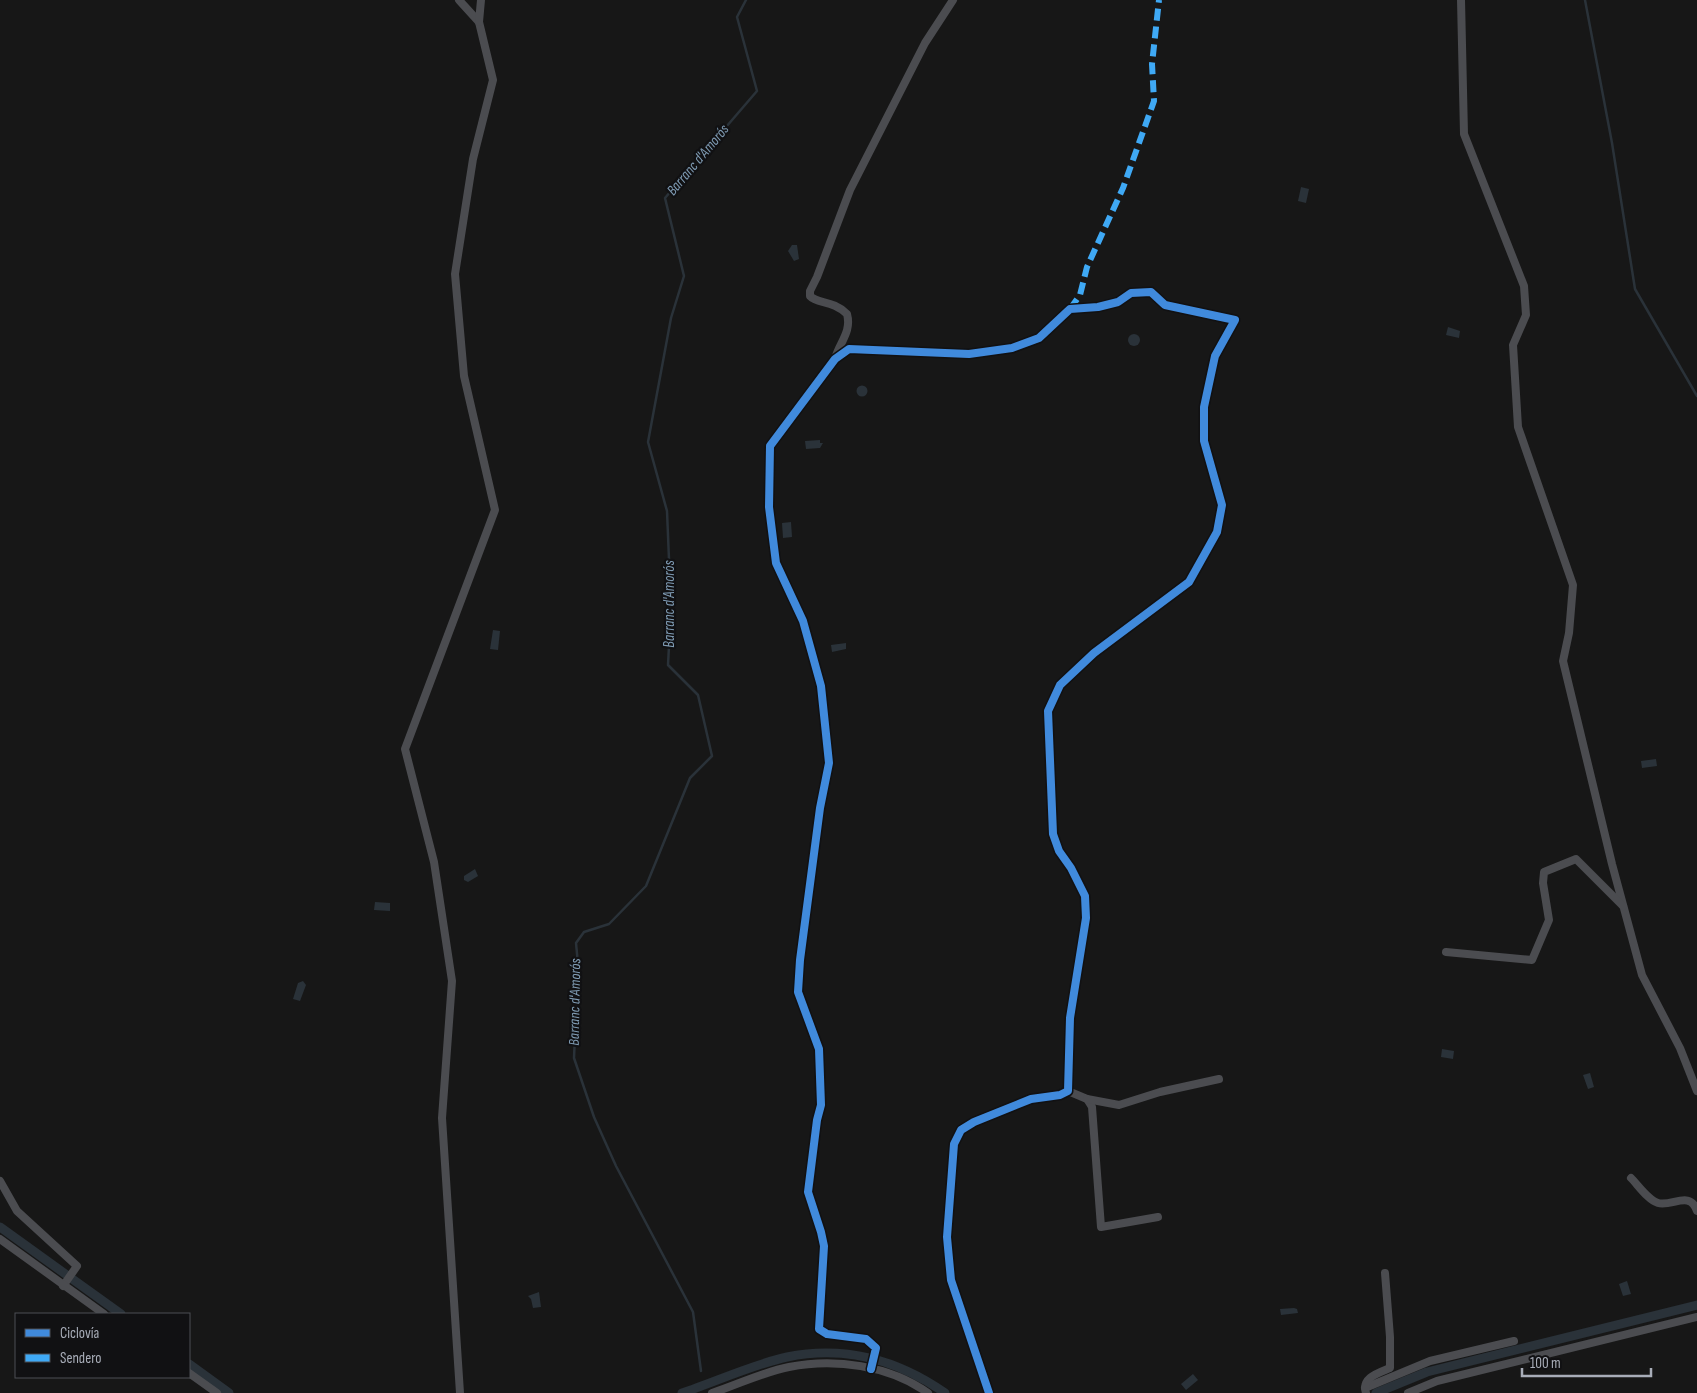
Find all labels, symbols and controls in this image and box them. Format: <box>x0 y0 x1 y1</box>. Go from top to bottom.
water label: Barranc d'Amorós <box>663 120 734 200</box>
water label: Barranc d'Amorós <box>660 560 679 648</box>
water label: Barranc d'Amorós <box>565 957 585 1046</box>
legend <box>15 1313 190 1378</box>
text: Ciclovía <box>60 1324 100 1343</box>
scale bar <box>1522 1346 1651 1378</box>
text: Sendero <box>60 1349 101 1368</box>
text: 100 m <box>1530 1354 1561 1373</box>

